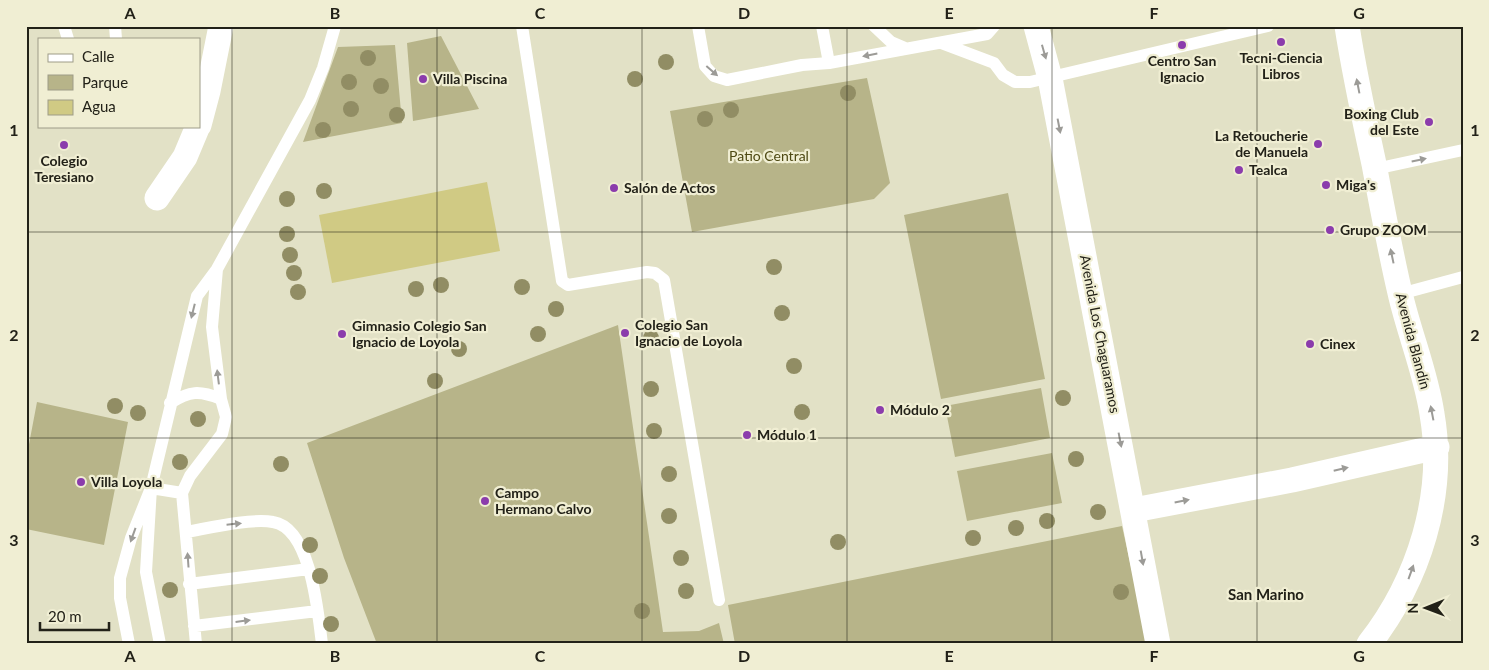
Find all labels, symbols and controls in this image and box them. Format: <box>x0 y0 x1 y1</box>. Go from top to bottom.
text: A <box>123 3 136 22</box>
text: B <box>330 3 340 22</box>
text: C <box>535 3 546 22</box>
text: D <box>738 3 750 22</box>
text: E <box>944 3 954 22</box>
text: F <box>1149 3 1159 22</box>
text: G <box>1353 3 1365 22</box>
marker: Tecni-Ciencia Libros <box>1275 36 1287 48</box>
legend <box>38 38 200 128</box>
marker: Centro San Ignacio <box>1176 39 1188 51</box>
one-way arrow <box>1040 44 1048 59</box>
text: Calle <box>82 47 115 65</box>
place label: Tecni-Ciencia Libros <box>1239 49 1323 82</box>
one-way arrow <box>863 51 878 59</box>
place label: Centro San Ignacio <box>1148 52 1216 85</box>
one-way arrow <box>705 66 718 77</box>
place label: Villa Piscina <box>432 70 507 87</box>
text: Parque <box>82 73 128 91</box>
marker: Villa Piscina <box>417 73 429 85</box>
one-way arrow <box>1354 79 1362 94</box>
text: Agua <box>82 97 116 115</box>
place label: Boxing Club del Este <box>1344 105 1420 138</box>
marker: Boxing Club del Este <box>1423 116 1435 128</box>
one-way arrow <box>1055 118 1063 133</box>
text: 1 <box>9 120 19 139</box>
text: 1 <box>1470 120 1480 139</box>
place label: La Retoucherie de Manuela <box>1215 127 1309 160</box>
marker: La Retoucherie de Manuela <box>1312 138 1324 150</box>
marker: Colegio Teresiano <box>58 139 70 151</box>
park label: Patio Central <box>729 147 809 164</box>
place label: Colegio Teresiano <box>34 152 94 185</box>
one-way arrow <box>1411 156 1426 164</box>
place label: Tealca <box>1249 161 1288 178</box>
marker: Tealca <box>1233 164 1245 176</box>
place label: Miga's <box>1336 176 1376 193</box>
place label: Salón de Actos <box>624 179 716 196</box>
marker: Miga's <box>1320 179 1332 191</box>
marker: Salón de Actos <box>608 182 620 194</box>
place label: Grupo ZOOM <box>1340 221 1427 238</box>
marker: Grupo ZOOM <box>1324 224 1336 236</box>
one-way arrow <box>1388 248 1396 263</box>
street label: Avenida Los Chaguaramos <box>1077 253 1124 414</box>
street label: Avenida Blandín <box>1392 291 1434 391</box>
one-way arrow <box>189 303 197 318</box>
place label: Colegio San Ignacio de Loyola <box>635 316 742 349</box>
place label: Gimnasio Colegio San Ignacio de Loyola <box>352 317 487 350</box>
text: 2 <box>9 325 19 344</box>
text: 2 <box>1470 325 1480 344</box>
marker: Colegio San Ignacio de Loyola <box>619 327 631 339</box>
marker: Gimnasio Colegio San Ignacio de Loyola <box>336 328 348 340</box>
place label: Cinex <box>1320 335 1356 352</box>
marker: Cinex <box>1304 338 1316 350</box>
one-way arrow <box>214 369 222 385</box>
place label: Módulo 2 <box>890 401 950 418</box>
marker: Módulo 2 <box>874 404 886 416</box>
one-way arrow <box>1428 406 1436 421</box>
place label: Módulo 1 <box>757 426 817 443</box>
marker: Módulo 1 <box>741 429 753 441</box>
one-way arrow <box>1116 432 1124 447</box>
one-way arrow <box>1333 465 1348 473</box>
place label: Villa Loyola <box>90 473 162 490</box>
marker: Villa Loyola <box>75 476 87 488</box>
place label: Campo Hermano Calvo <box>495 484 592 517</box>
marker: Campo Hermano Calvo <box>479 495 491 507</box>
one-way arrow <box>1174 497 1190 505</box>
one-way arrow <box>226 520 242 528</box>
one-way arrow <box>129 527 136 542</box>
text: 3 <box>9 530 19 549</box>
text: 3 <box>1470 530 1480 549</box>
one-way arrow <box>1139 551 1147 567</box>
one-way arrow <box>183 552 191 568</box>
one-way arrow <box>1407 564 1415 579</box>
north arrow <box>1402 582 1452 632</box>
district label: San Marino <box>1228 585 1304 603</box>
scale bar <box>40 600 109 632</box>
text: N <box>1404 603 1421 614</box>
text: 20 m <box>48 607 82 625</box>
one-way arrow <box>235 616 251 624</box>
text: A <box>123 646 136 665</box>
text: B <box>330 646 340 665</box>
text: C <box>535 646 546 665</box>
text: D <box>738 646 750 665</box>
text: E <box>944 646 954 665</box>
text: F <box>1149 646 1159 665</box>
text: G <box>1353 646 1365 665</box>

